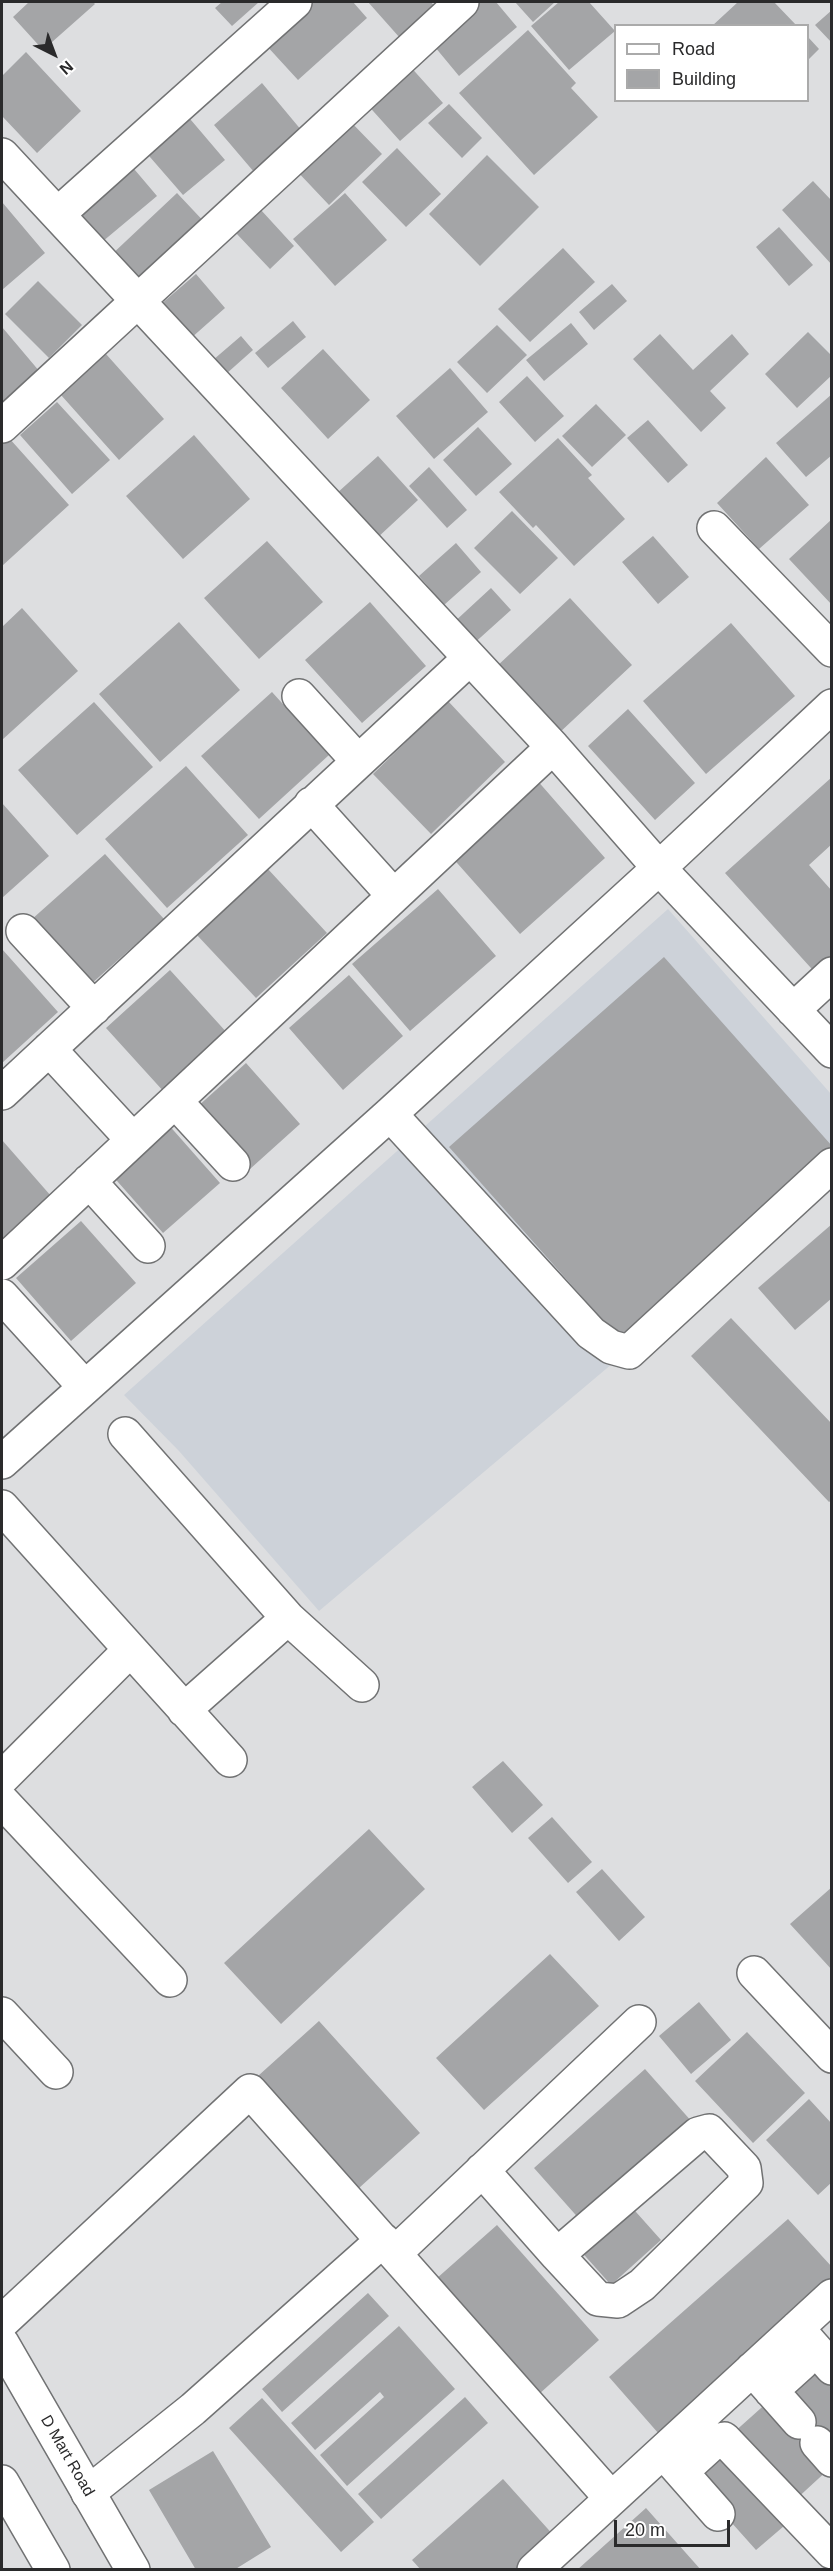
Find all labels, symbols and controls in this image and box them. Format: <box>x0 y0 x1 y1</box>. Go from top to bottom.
north arrow <box>24 24 84 84</box>
legend <box>614 24 809 102</box>
text: Road <box>672 39 715 59</box>
text: N <box>56 58 76 78</box>
text: Building <box>672 69 736 89</box>
street label: D Mart Road <box>36 2412 98 2500</box>
scale bar <box>617 2508 732 2546</box>
text: 20 m <box>625 2520 665 2540</box>

